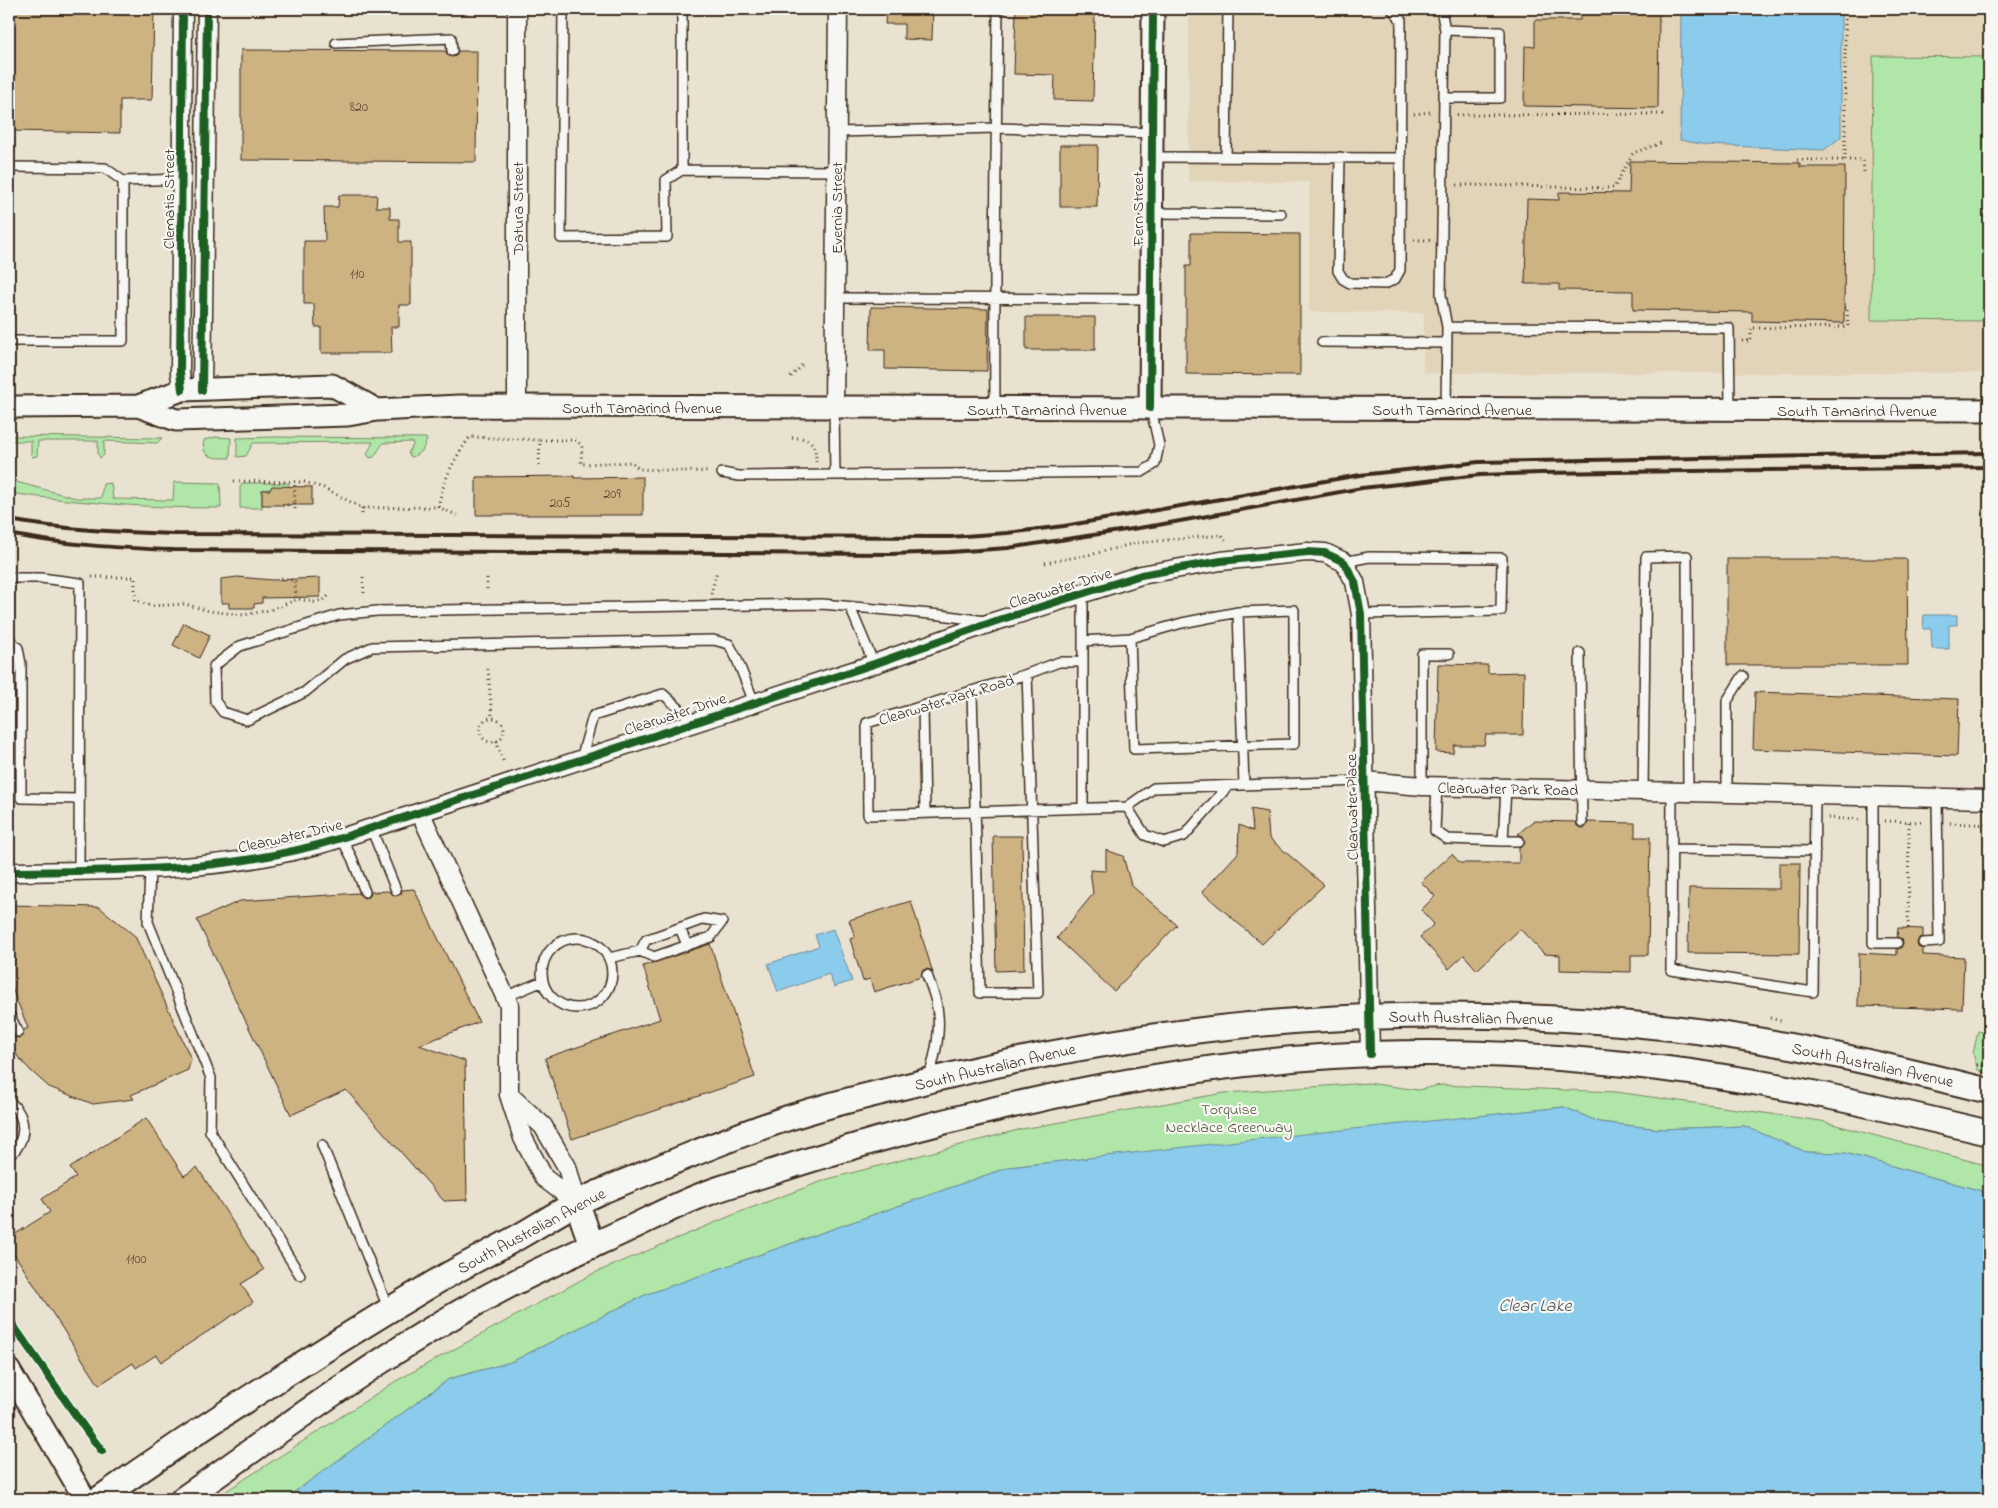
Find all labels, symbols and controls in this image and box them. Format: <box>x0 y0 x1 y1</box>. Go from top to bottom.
house number: 820 <box>350 97 368 118</box>
street label: Clematis Street <box>158 148 182 249</box>
street label: Datura Street <box>507 161 531 255</box>
street label: Evernia Street <box>826 161 850 254</box>
street label: Fern Street <box>1127 171 1151 247</box>
house number: 110 <box>350 264 364 285</box>
street label: South Tamarind Avenue <box>562 397 723 421</box>
street label: South Tamarind Avenue <box>967 399 1128 423</box>
street label: South Tamarind Avenue <box>1372 399 1533 423</box>
street label: South Tamarind Avenue <box>1777 400 1938 424</box>
house number: 209 <box>603 484 621 505</box>
house number: 205 <box>549 493 571 514</box>
street label: Clearwater Drive <box>1006 562 1116 616</box>
street label: Clearwater Park Road <box>876 669 1017 733</box>
street label: Clearwater Drive <box>621 687 731 743</box>
street label: Clearwater Place <box>1340 753 1366 861</box>
street label: Clearwater Park Road <box>1437 777 1578 803</box>
street label: Clearwater Drive <box>236 813 346 861</box>
street label: South Australian Avenue <box>1388 1006 1554 1032</box>
street label: South Australian Avenue <box>1790 1037 1956 1095</box>
street label: South Australian Avenue <box>913 1038 1079 1098</box>
park label: Torquise Necklace Greenway <box>1166 1098 1293 1140</box>
street label: South Australian Avenue <box>454 1182 611 1281</box>
house number: 1100 <box>126 1249 147 1270</box>
water label: Clear Lake <box>1498 1294 1572 1320</box>

